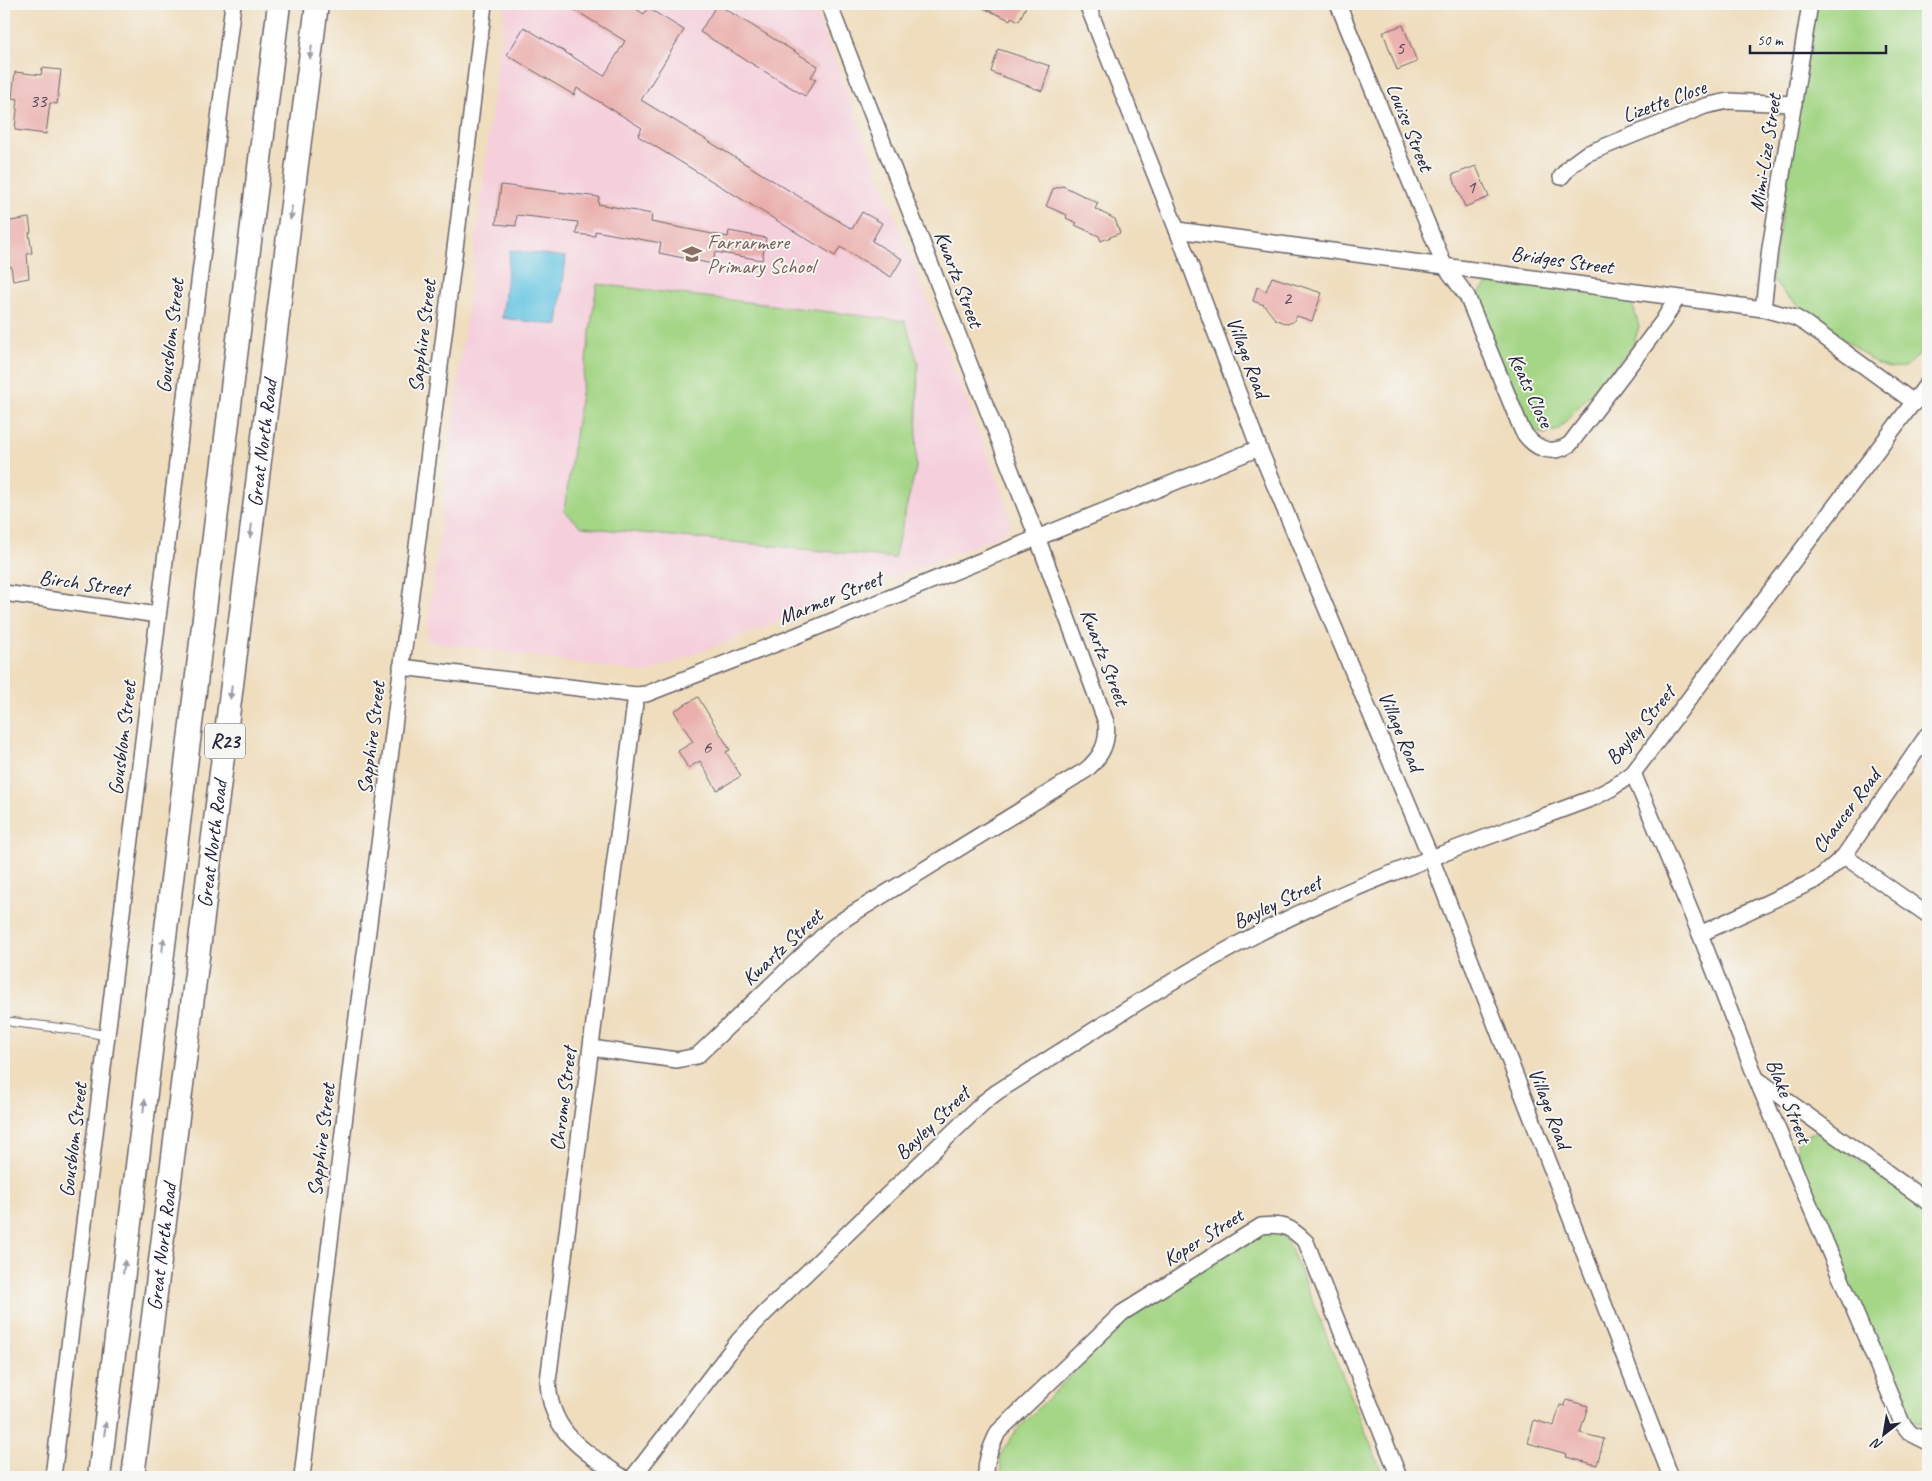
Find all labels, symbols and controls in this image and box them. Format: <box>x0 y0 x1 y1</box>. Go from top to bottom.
scale bar <box>1750 22 1886 54</box>
text: 50 m <box>1757 31 1784 50</box>
house number: 5 <box>1396 36 1406 60</box>
one-way arrow <box>307 44 315 60</box>
street label: Lizette Close <box>1619 73 1711 128</box>
street label: Louise Street <box>1381 79 1440 177</box>
house number: 33 <box>29 89 48 113</box>
street label: Mimi-Lize Street <box>1743 90 1787 214</box>
house number: 1 <box>1467 175 1477 199</box>
one-way arrow <box>287 206 295 222</box>
street label: Kwartz Street <box>929 227 990 333</box>
place label: Farrarmere Primary School <box>707 229 818 279</box>
street label: Bridges Street <box>1509 240 1617 280</box>
school or university icon: Farrarmere Primary School <box>681 243 703 265</box>
street label: Gousblom Street <box>150 275 190 395</box>
street label: Sapphire Street <box>402 276 442 394</box>
house number: 2 <box>1283 286 1293 310</box>
street label: Village Road <box>1221 313 1277 404</box>
street label: Keats Close <box>1502 349 1560 433</box>
street label: Great North Road <box>241 375 283 508</box>
one-way arrow <box>247 523 255 539</box>
street label: Birch Street <box>38 564 133 603</box>
street label: Marmer Street <box>774 564 889 631</box>
street label: Kwartz Street <box>1075 605 1136 711</box>
street label: Gousblom Street <box>102 677 142 797</box>
street label: Sapphire Street <box>351 678 391 796</box>
street label: Bayley Street <box>1599 678 1683 770</box>
one-way arrow <box>227 684 235 700</box>
street label: Village Road <box>1373 687 1431 778</box>
road number: R23 <box>205 724 245 758</box>
house number: 6 <box>703 735 713 759</box>
street label: Chaucer Road <box>1806 761 1888 858</box>
street label: Great North Road <box>191 776 233 909</box>
street label: Bayley Street <box>1229 868 1328 935</box>
street label: Kwartz Street <box>736 902 829 991</box>
one-way arrow <box>159 937 167 953</box>
street label: Chrome Street <box>544 1043 583 1152</box>
street label: Blake Street <box>1760 1055 1818 1149</box>
street label: Village Road <box>1523 1064 1579 1155</box>
street label: Bayley Street <box>889 1078 977 1165</box>
street label: Gousblom Street <box>53 1079 93 1199</box>
street label: Sapphire Street <box>301 1080 341 1198</box>
one-way arrow <box>140 1098 148 1114</box>
street label: Great North Road <box>141 1179 183 1312</box>
street label: Koper Street <box>1158 1201 1250 1272</box>
one-way arrow <box>120 1259 128 1275</box>
north arrow <box>1860 1408 1910 1458</box>
one-way arrow <box>101 1421 109 1437</box>
text: N <box>1867 1434 1886 1454</box>

